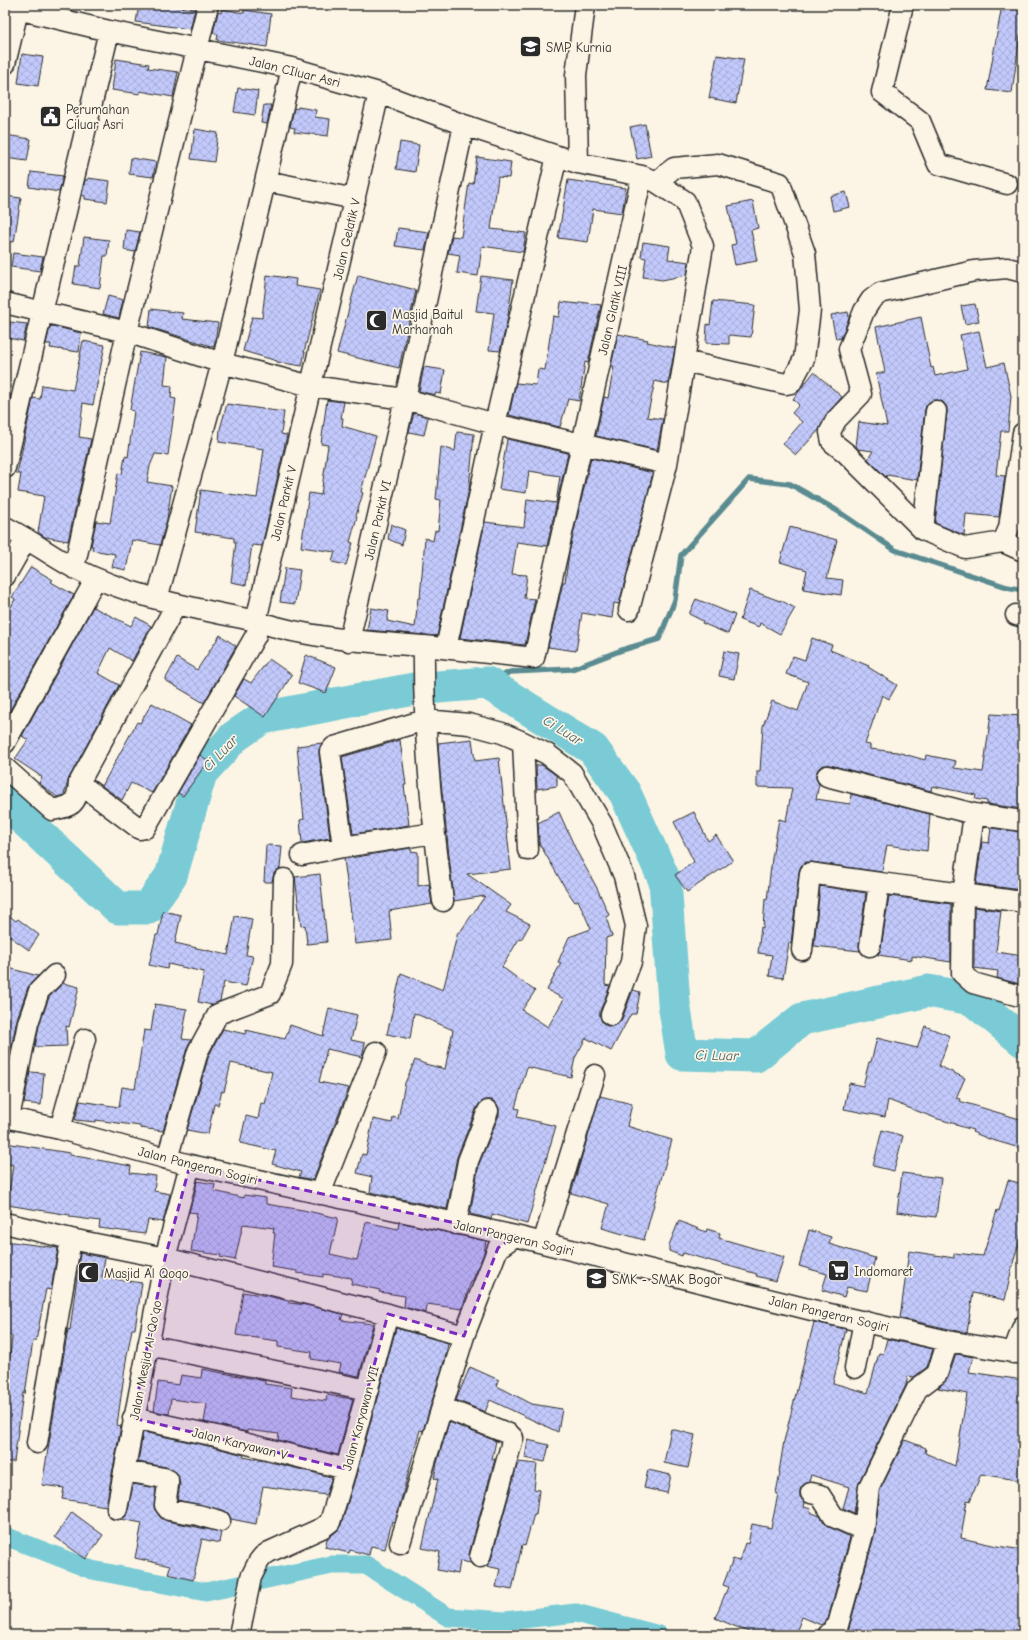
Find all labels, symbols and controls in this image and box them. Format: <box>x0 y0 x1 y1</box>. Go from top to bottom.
school or university icon: SMP Kurnia <box>518 34 544 60</box>
place label: SMP Kurnia <box>546 40 612 55</box>
street label: Jalan CIluar Asri <box>248 53 342 90</box>
place label: Perumahan Ciluar Asri <box>66 102 129 132</box>
public building icon: Perumahan Ciluar Asri <box>38 103 64 129</box>
street label: Jalan Gelatik V <box>330 197 363 281</box>
street label: Jalan Glatik VIII <box>595 264 630 357</box>
place label: Masjid Baitul Marhamah <box>392 307 463 337</box>
mosque icon: Masjid Baitul Marhamah <box>364 308 390 334</box>
street label: Jalan Parkit V <box>268 464 299 542</box>
street label: Jalan Parkit VI <box>361 479 394 562</box>
water label: Ci Luar <box>540 712 587 750</box>
water label: Ci Luar <box>199 731 243 775</box>
water label: Ci Luar <box>695 1047 740 1064</box>
street label: Jalan Pangeran Sogiri <box>136 1143 259 1188</box>
street label: Jalan Pangeran Sogiri <box>452 1216 575 1259</box>
supermarket icon: Indomaret <box>826 1258 852 1284</box>
mosque icon: Masjid Al Qoqo <box>75 1260 101 1286</box>
place label: Indomaret <box>854 1264 914 1279</box>
place label: Masjid Al Qoqo <box>104 1266 189 1281</box>
school or university icon: SMK - SMAK Bogor <box>584 1266 610 1292</box>
place label: SMK - SMAK Bogor <box>612 1272 723 1287</box>
street label: Jalan Pangeran Sogiri <box>767 1292 890 1335</box>
street label: Jalan Mesjid Al-Qo'qo <box>127 1299 164 1421</box>
street label: Jalan Karyawan VII <box>339 1364 382 1472</box>
street label: Jalan Karyawan V <box>191 1424 289 1463</box>

